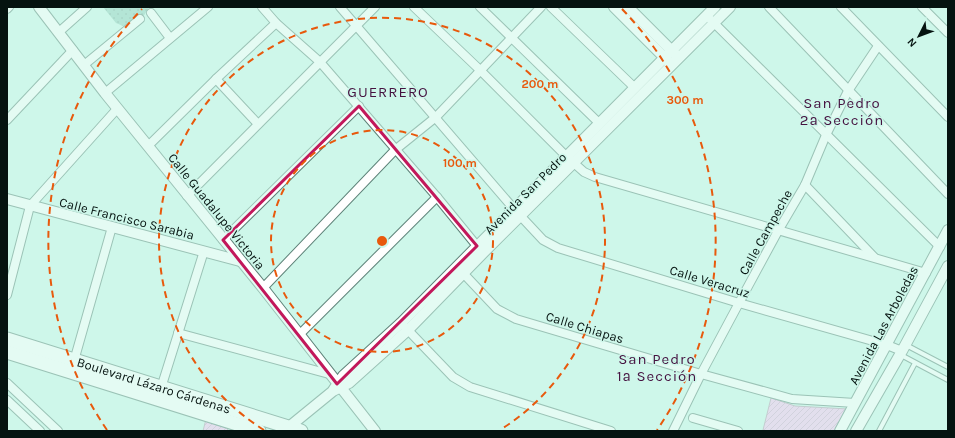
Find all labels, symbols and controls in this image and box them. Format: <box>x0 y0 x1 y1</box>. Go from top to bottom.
north arrow <box>899 16 939 56</box>
text: N <box>904 35 919 50</box>
text: 200 m <box>522 77 558 91</box>
district label: GUERRERO <box>347 83 429 101</box>
text: 300 m <box>666 93 704 107</box>
district label: San Pedro 2ª Sección <box>800 94 884 129</box>
street label: Avenida San Pedro <box>481 149 569 237</box>
street label: Calle Guadalupe Victoria <box>165 150 268 272</box>
text: 100 m <box>443 156 477 170</box>
street label: Calle Campeche <box>736 187 795 277</box>
street label: Calle Francisco Sarabia <box>58 194 196 243</box>
centre of rings <box>375 234 389 248</box>
street label: Calle Veracruz <box>668 262 752 301</box>
street label: Avenida Las Arboledas <box>846 263 921 387</box>
street label: Calle Chiapas <box>544 309 626 346</box>
district label: San Pedro 1ª Sección <box>617 350 697 385</box>
street label: Boulevard Lázaro Cárdenas <box>75 354 233 417</box>

